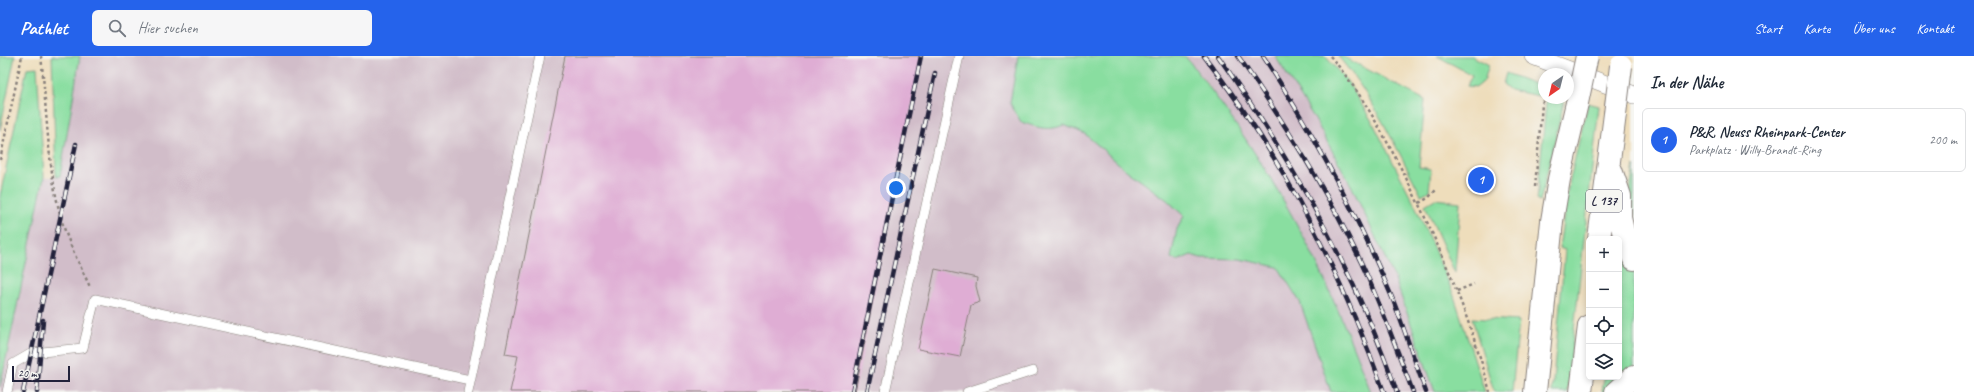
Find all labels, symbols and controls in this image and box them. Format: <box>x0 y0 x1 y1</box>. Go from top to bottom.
search box <box>92 10 372 46</box>
text: Pathlet <box>20 16 68 40</box>
icon: search <box>106 17 128 39</box>
text: Hier suchen <box>138 19 198 38</box>
text: Start <box>1754 20 1782 37</box>
text: Karte <box>1804 20 1830 37</box>
text: Über uns <box>1852 20 1894 37</box>
text: Kontakt <box>1916 20 1954 37</box>
north arrow <box>1538 68 1574 104</box>
text: In der Nähe <box>1650 72 1723 93</box>
text: P&R, Neuss Rheinpark-Center <box>1689 123 1845 142</box>
text: 1 <box>1661 132 1667 148</box>
text: 200 m <box>1929 132 1957 148</box>
text: Parkplatz · Willy-Brandt-Ring <box>1689 142 1821 158</box>
pin: 1 <box>1468 165 1494 195</box>
your location <box>886 178 906 198</box>
road number: L 137 <box>1586 190 1622 212</box>
map controls <box>1586 236 1622 380</box>
button: + <box>1586 236 1622 272</box>
button: − <box>1586 272 1622 308</box>
button: locate <box>1586 308 1622 344</box>
button: layers <box>1586 344 1622 380</box>
scale bar <box>12 364 70 383</box>
text: 20 m <box>18 366 37 380</box>

